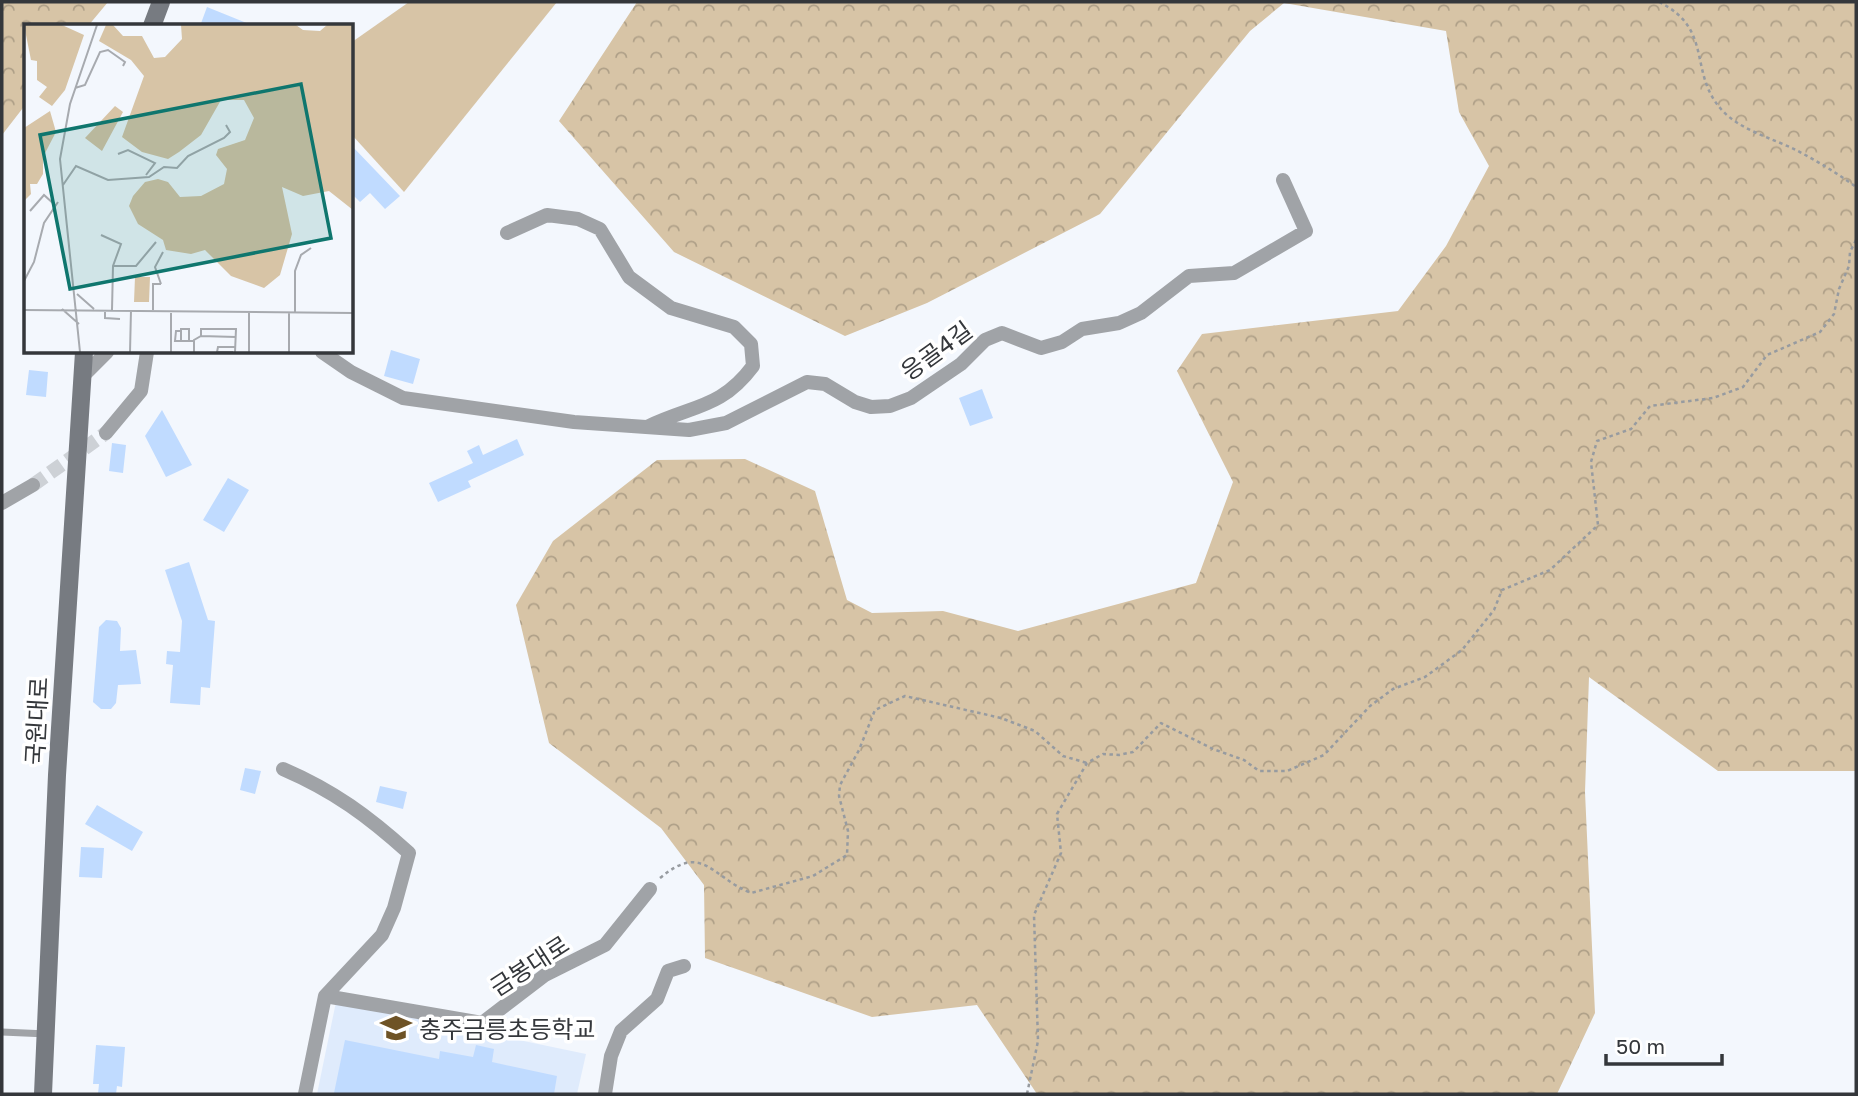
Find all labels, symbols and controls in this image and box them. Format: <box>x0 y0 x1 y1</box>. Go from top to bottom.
inset map <box>24 24 354 354</box>
street label: 응골4길 <box>895 314 977 386</box>
street label: 국원대로 <box>19 676 53 766</box>
street label: 금봉대로 <box>484 929 574 1001</box>
school or university icon: 충주금릉초등학교 <box>379 1011 413 1045</box>
place label: 충주금릉초등학교 <box>419 1014 596 1043</box>
scale bar <box>1606 1023 1722 1066</box>
text: 50 m <box>1616 1033 1665 1059</box>

